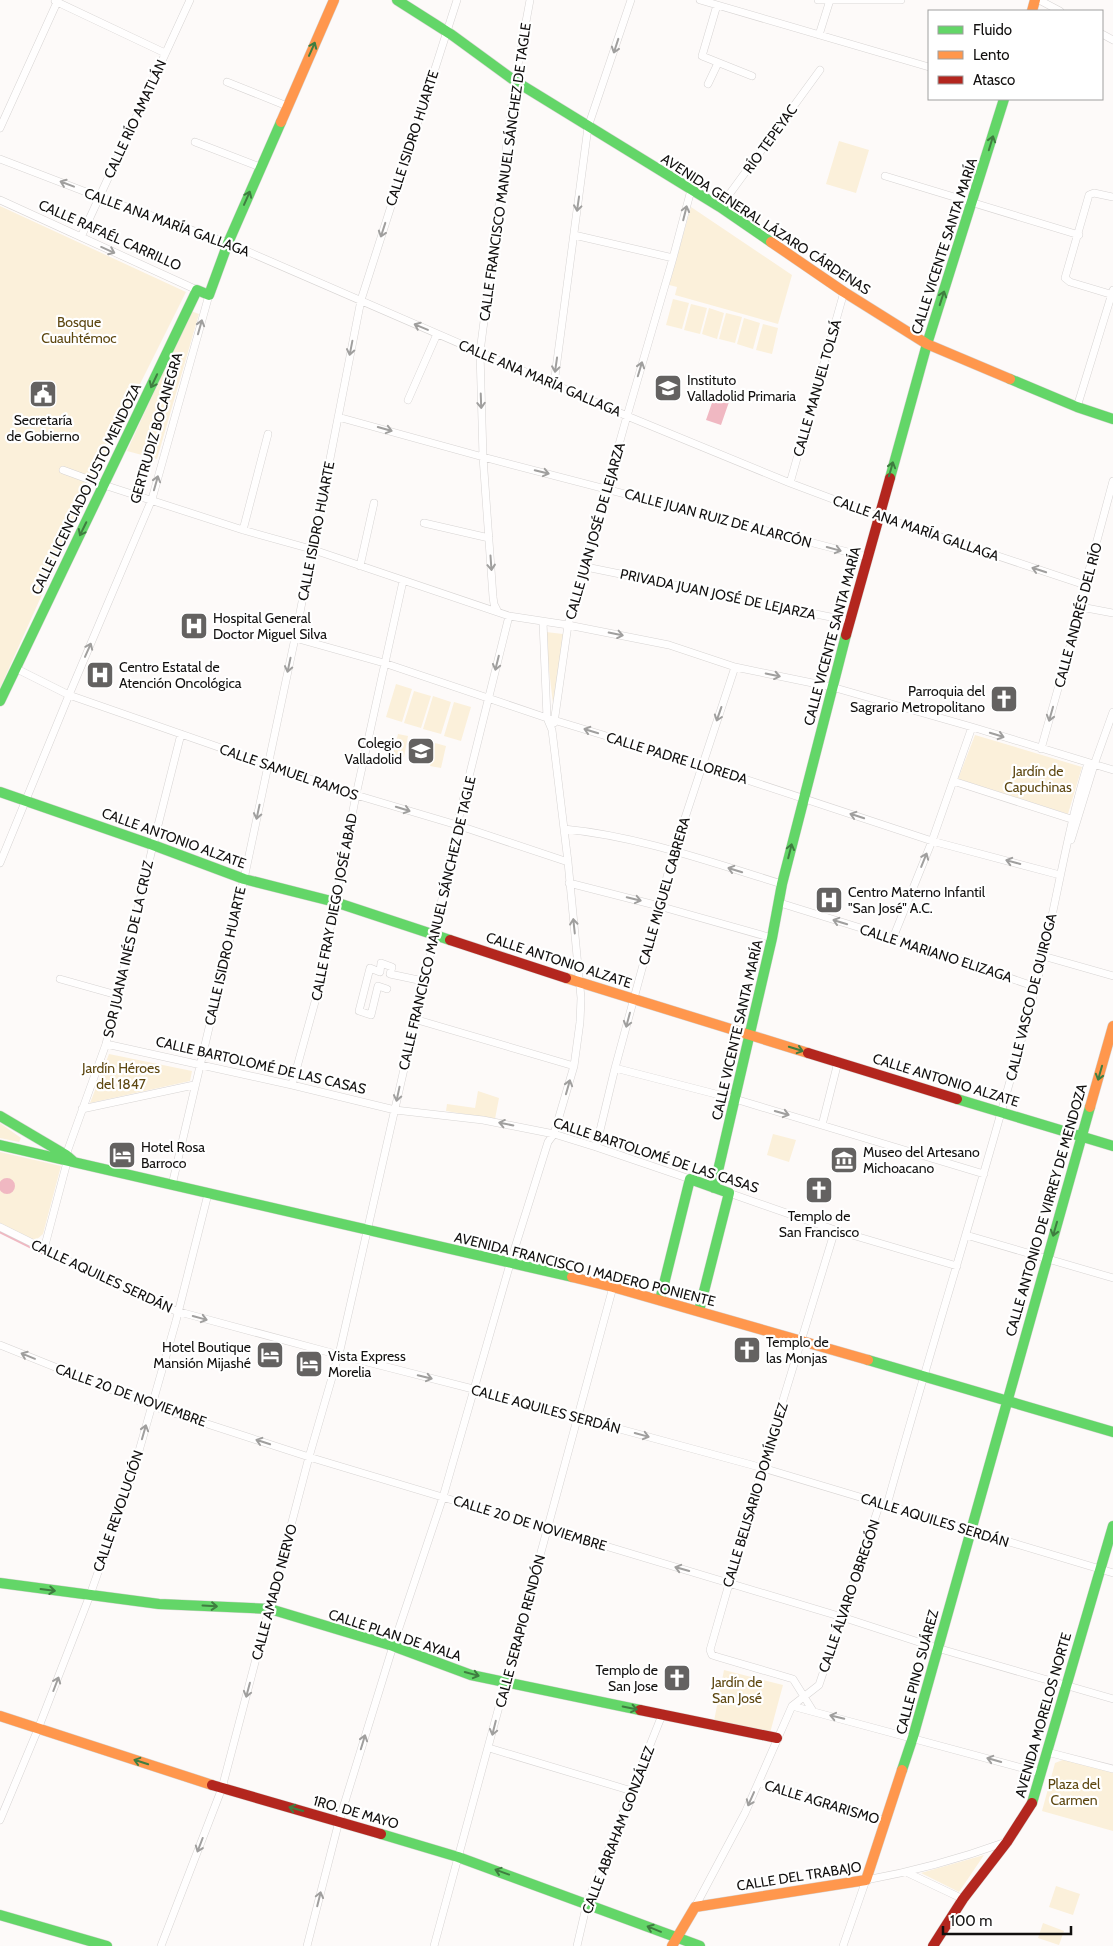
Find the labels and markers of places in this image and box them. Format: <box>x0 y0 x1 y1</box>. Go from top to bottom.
place label: Instituto Valladolid Primaria <box>687 371 796 405</box>
school or university icon: Instituto Valladolid Primaria <box>653 373 683 403</box>
public building icon: Secretaría de Gobierno <box>28 379 58 409</box>
place label: Secretaría de Gobierno <box>7 411 80 445</box>
place label: Hospital General Doctor Miguel Silva <box>213 609 327 643</box>
hospital icon: Hospital General Doctor Miguel Silva <box>179 611 209 641</box>
place label: Centro Estatal de Atención Oncológica <box>119 658 242 692</box>
hospital icon: Centro Estatal de Atención Oncológica <box>85 660 115 690</box>
place label: Parroquia del Sagrario Metropolitano <box>850 682 986 716</box>
church icon: Parroquia del Sagrario Metropolitano <box>989 684 1019 714</box>
place label: Colegio Valladolid <box>344 734 402 768</box>
school or university icon: Colegio Valladolid <box>406 736 436 766</box>
place label: Centro Materno Infantil "San José" A.C. <box>848 883 986 917</box>
hospital icon: Centro Materno Infantil "San José" A.C. <box>814 885 844 915</box>
place label: Hotel Rosa Barroco <box>141 1138 205 1172</box>
hotel icon: Hotel Rosa Barroco <box>107 1140 137 1170</box>
place label: Museo del Artesano Michoacano <box>863 1143 980 1177</box>
museum icon: Museo del Artesano Michoacano <box>829 1145 859 1175</box>
church icon: Templo de San Francisco <box>804 1175 834 1205</box>
place label: Templo de San Francisco <box>779 1207 860 1241</box>
place label: Templo de las Monjas <box>766 1333 829 1367</box>
church icon: Templo de las Monjas <box>732 1335 762 1365</box>
place label: Hotel Boutique Mansión Mijashé <box>153 1338 251 1372</box>
hotel icon: Hotel Boutique Mansión Mijashé <box>255 1340 285 1370</box>
place label: Vista Express Morelia <box>328 1347 406 1381</box>
hotel icon: Vista Express Morelia <box>294 1349 324 1379</box>
place label: Templo de San Jose <box>595 1661 658 1695</box>
church icon: Templo de San Jose <box>662 1663 692 1693</box>

